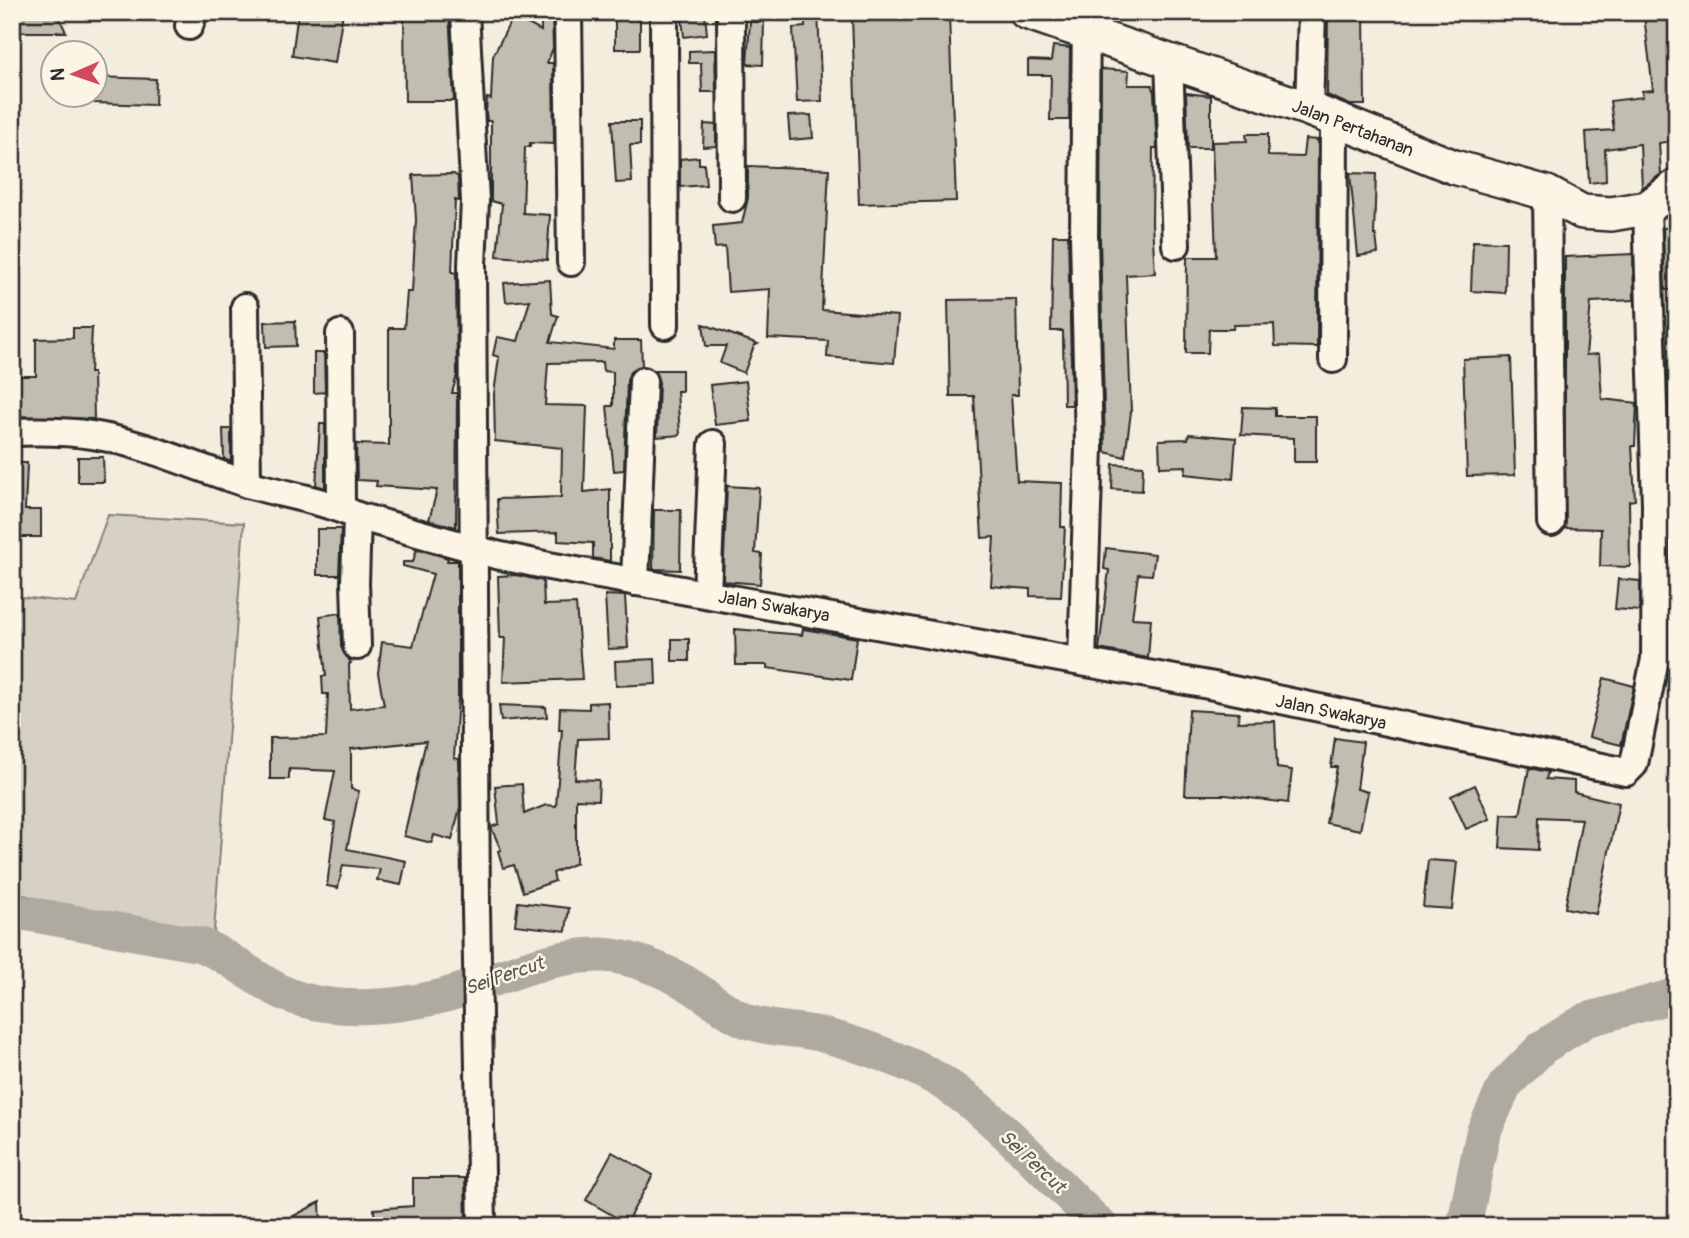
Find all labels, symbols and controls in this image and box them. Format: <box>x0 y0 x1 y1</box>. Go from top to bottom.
north arrow <box>38 38 108 108</box>
text: N <box>46 68 70 81</box>
street label: Jalan Pertahanan <box>1289 95 1417 162</box>
street label: Jalan Swakarya <box>716 585 831 628</box>
street label: Jalan Swakarya <box>1273 690 1388 735</box>
water label: Sei Percut <box>462 951 549 1001</box>
water label: Sei Percut <box>994 1125 1072 1200</box>

